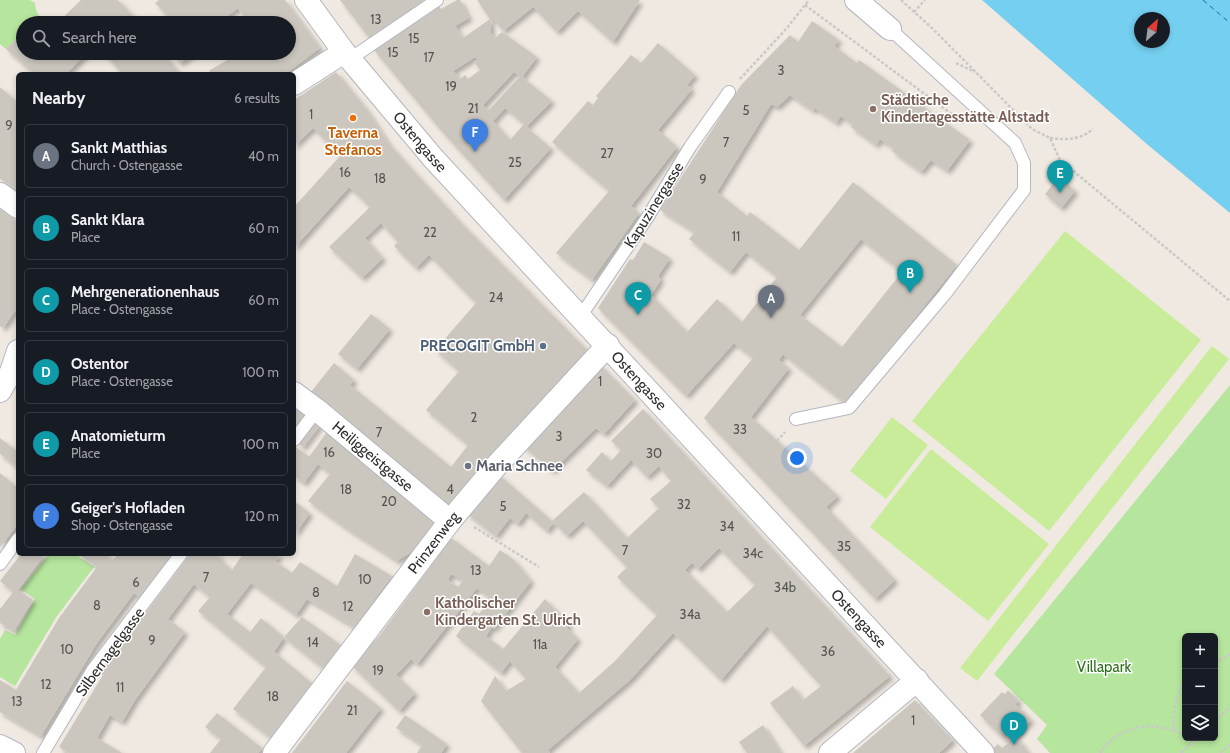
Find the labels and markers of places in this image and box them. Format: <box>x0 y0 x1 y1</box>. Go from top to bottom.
place label: Städtische Kindertagesstätte Altstadt <box>881 91 1049 126</box>
marker: Städtische Kindertagesstätte Altstadt <box>868 104 878 114</box>
marker: Taverna Stefanos <box>348 113 358 123</box>
pin: F <box>462 119 488 152</box>
place label: Taverna Stefanos <box>324 124 382 159</box>
pin: E <box>1047 160 1073 193</box>
pin: B <box>897 260 923 293</box>
pin: C <box>625 282 651 315</box>
pin: A <box>758 285 784 318</box>
place label: PRECOGIT GmbH <box>420 337 535 355</box>
marker: PRECOGIT GmbH <box>538 341 548 351</box>
place label: Maria Schnee <box>476 457 563 475</box>
marker: Maria Schnee <box>463 461 473 471</box>
place label: Katholischer Kindergarten St. Ulrich <box>435 594 581 629</box>
marker: Katholischer Kindergarten St. Ulrich <box>422 607 432 617</box>
pin: D <box>1001 712 1027 745</box>

